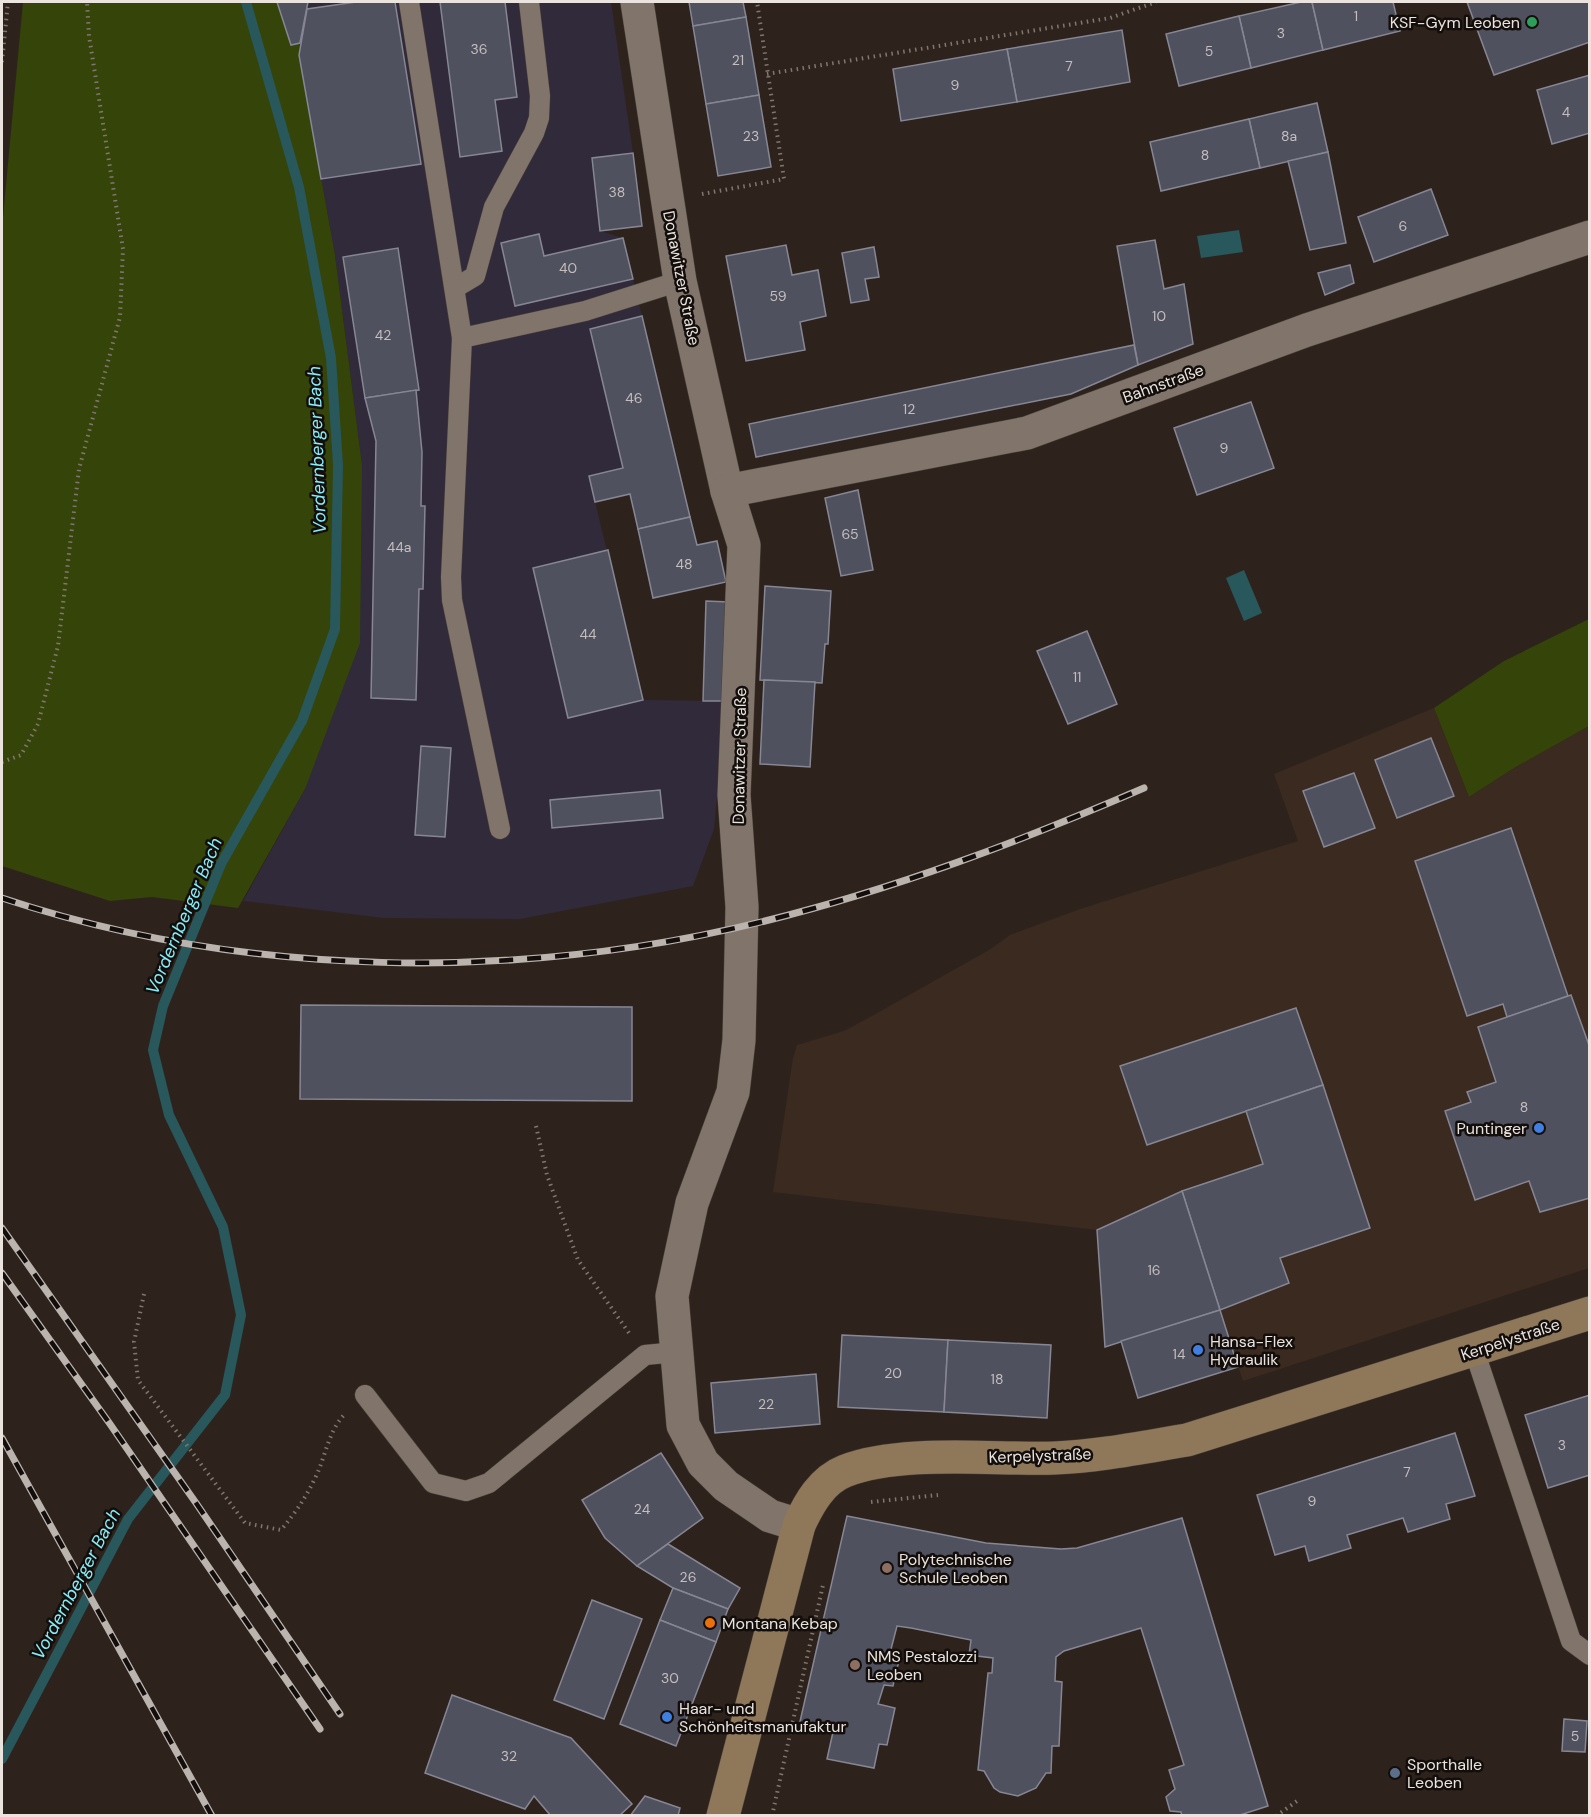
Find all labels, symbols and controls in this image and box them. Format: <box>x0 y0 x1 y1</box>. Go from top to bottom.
house number: 1 <box>1354 7 1358 25</box>
place label: KSF-Gym Leoben <box>1390 12 1520 33</box>
marker: KSF-Gym Leoben <box>1525 15 1539 29</box>
house number: 3 <box>1277 24 1285 42</box>
house number: 36 <box>470 40 488 58</box>
house number: 5 <box>1205 42 1213 60</box>
house number: 21 <box>732 51 744 69</box>
house number: 7 <box>1065 57 1073 75</box>
house number: 9 <box>951 76 960 94</box>
house number: 4 <box>1562 103 1571 121</box>
house number: 23 <box>743 127 759 145</box>
house number: 8a <box>1281 127 1297 145</box>
house number: 8 <box>1201 146 1209 164</box>
house number: 38 <box>609 183 625 201</box>
street label: Donawitzer Straße <box>658 209 705 347</box>
house number: 6 <box>1399 217 1407 235</box>
house number: 40 <box>559 259 577 277</box>
house number: 59 <box>770 287 787 305</box>
house number: 10 <box>1152 307 1166 325</box>
house number: 42 <box>375 326 391 344</box>
street label: Bahnstraße <box>1120 359 1207 408</box>
water label: Vordernberger Bach <box>302 366 332 534</box>
house number: 46 <box>625 389 643 407</box>
house number: 12 <box>903 400 915 418</box>
house number: 9 <box>1220 439 1229 457</box>
house number: 65 <box>841 525 859 543</box>
house number: 44a <box>387 538 411 556</box>
house number: 48 <box>675 555 693 573</box>
house number: 44 <box>580 625 597 643</box>
house number: 11 <box>1073 668 1081 686</box>
street label: Donawitzer Straße <box>728 687 751 825</box>
water label: Vordernberger Bach <box>140 834 228 998</box>
house number: 8 <box>1520 1098 1528 1116</box>
place label: Puntinger <box>1456 1118 1527 1139</box>
marker: Puntinger <box>1532 1121 1546 1135</box>
house number: 16 <box>1147 1261 1161 1279</box>
street label: Kerpelystraße <box>1458 1314 1562 1365</box>
place label: Hansa-Flex Hydraulik <box>1210 1331 1293 1370</box>
marker: Hansa-Flex Hydraulik <box>1191 1343 1205 1357</box>
house number: 14 <box>1173 1345 1186 1363</box>
house number: 20 <box>884 1364 902 1382</box>
house number: 18 <box>991 1370 1003 1388</box>
house number: 22 <box>758 1395 774 1413</box>
house number: 3 <box>1558 1436 1566 1454</box>
street label: Kerpelystraße <box>988 1443 1092 1468</box>
house number: 7 <box>1403 1463 1411 1481</box>
house number: 9 <box>1308 1492 1317 1510</box>
house number: 24 <box>634 1500 651 1518</box>
water label: Vordernberger Bach <box>26 1504 126 1664</box>
place label: Polytechnische Schule Leoben <box>899 1549 1012 1588</box>
marker: Polytechnische Schule Leoben <box>880 1561 894 1575</box>
house number: 26 <box>680 1568 696 1586</box>
place label: Montana Kebap <box>722 1613 838 1634</box>
marker: Montana Kebap <box>703 1616 717 1630</box>
place label: NMS Pestalozzi Leoben <box>867 1646 977 1685</box>
marker: NMS Pestalozzi Leoben <box>848 1658 862 1672</box>
house number: 30 <box>661 1669 679 1687</box>
place label: Haar- und Schönheitsmanufaktur <box>679 1698 846 1737</box>
marker: Haar- und Schönheitsmanufaktur <box>660 1710 674 1724</box>
house number: 5 <box>1571 1727 1579 1745</box>
house number: 32 <box>501 1747 517 1765</box>
place label: Sporthalle Leoben <box>1407 1754 1482 1793</box>
marker: Sporthalle Leoben <box>1388 1766 1402 1780</box>

